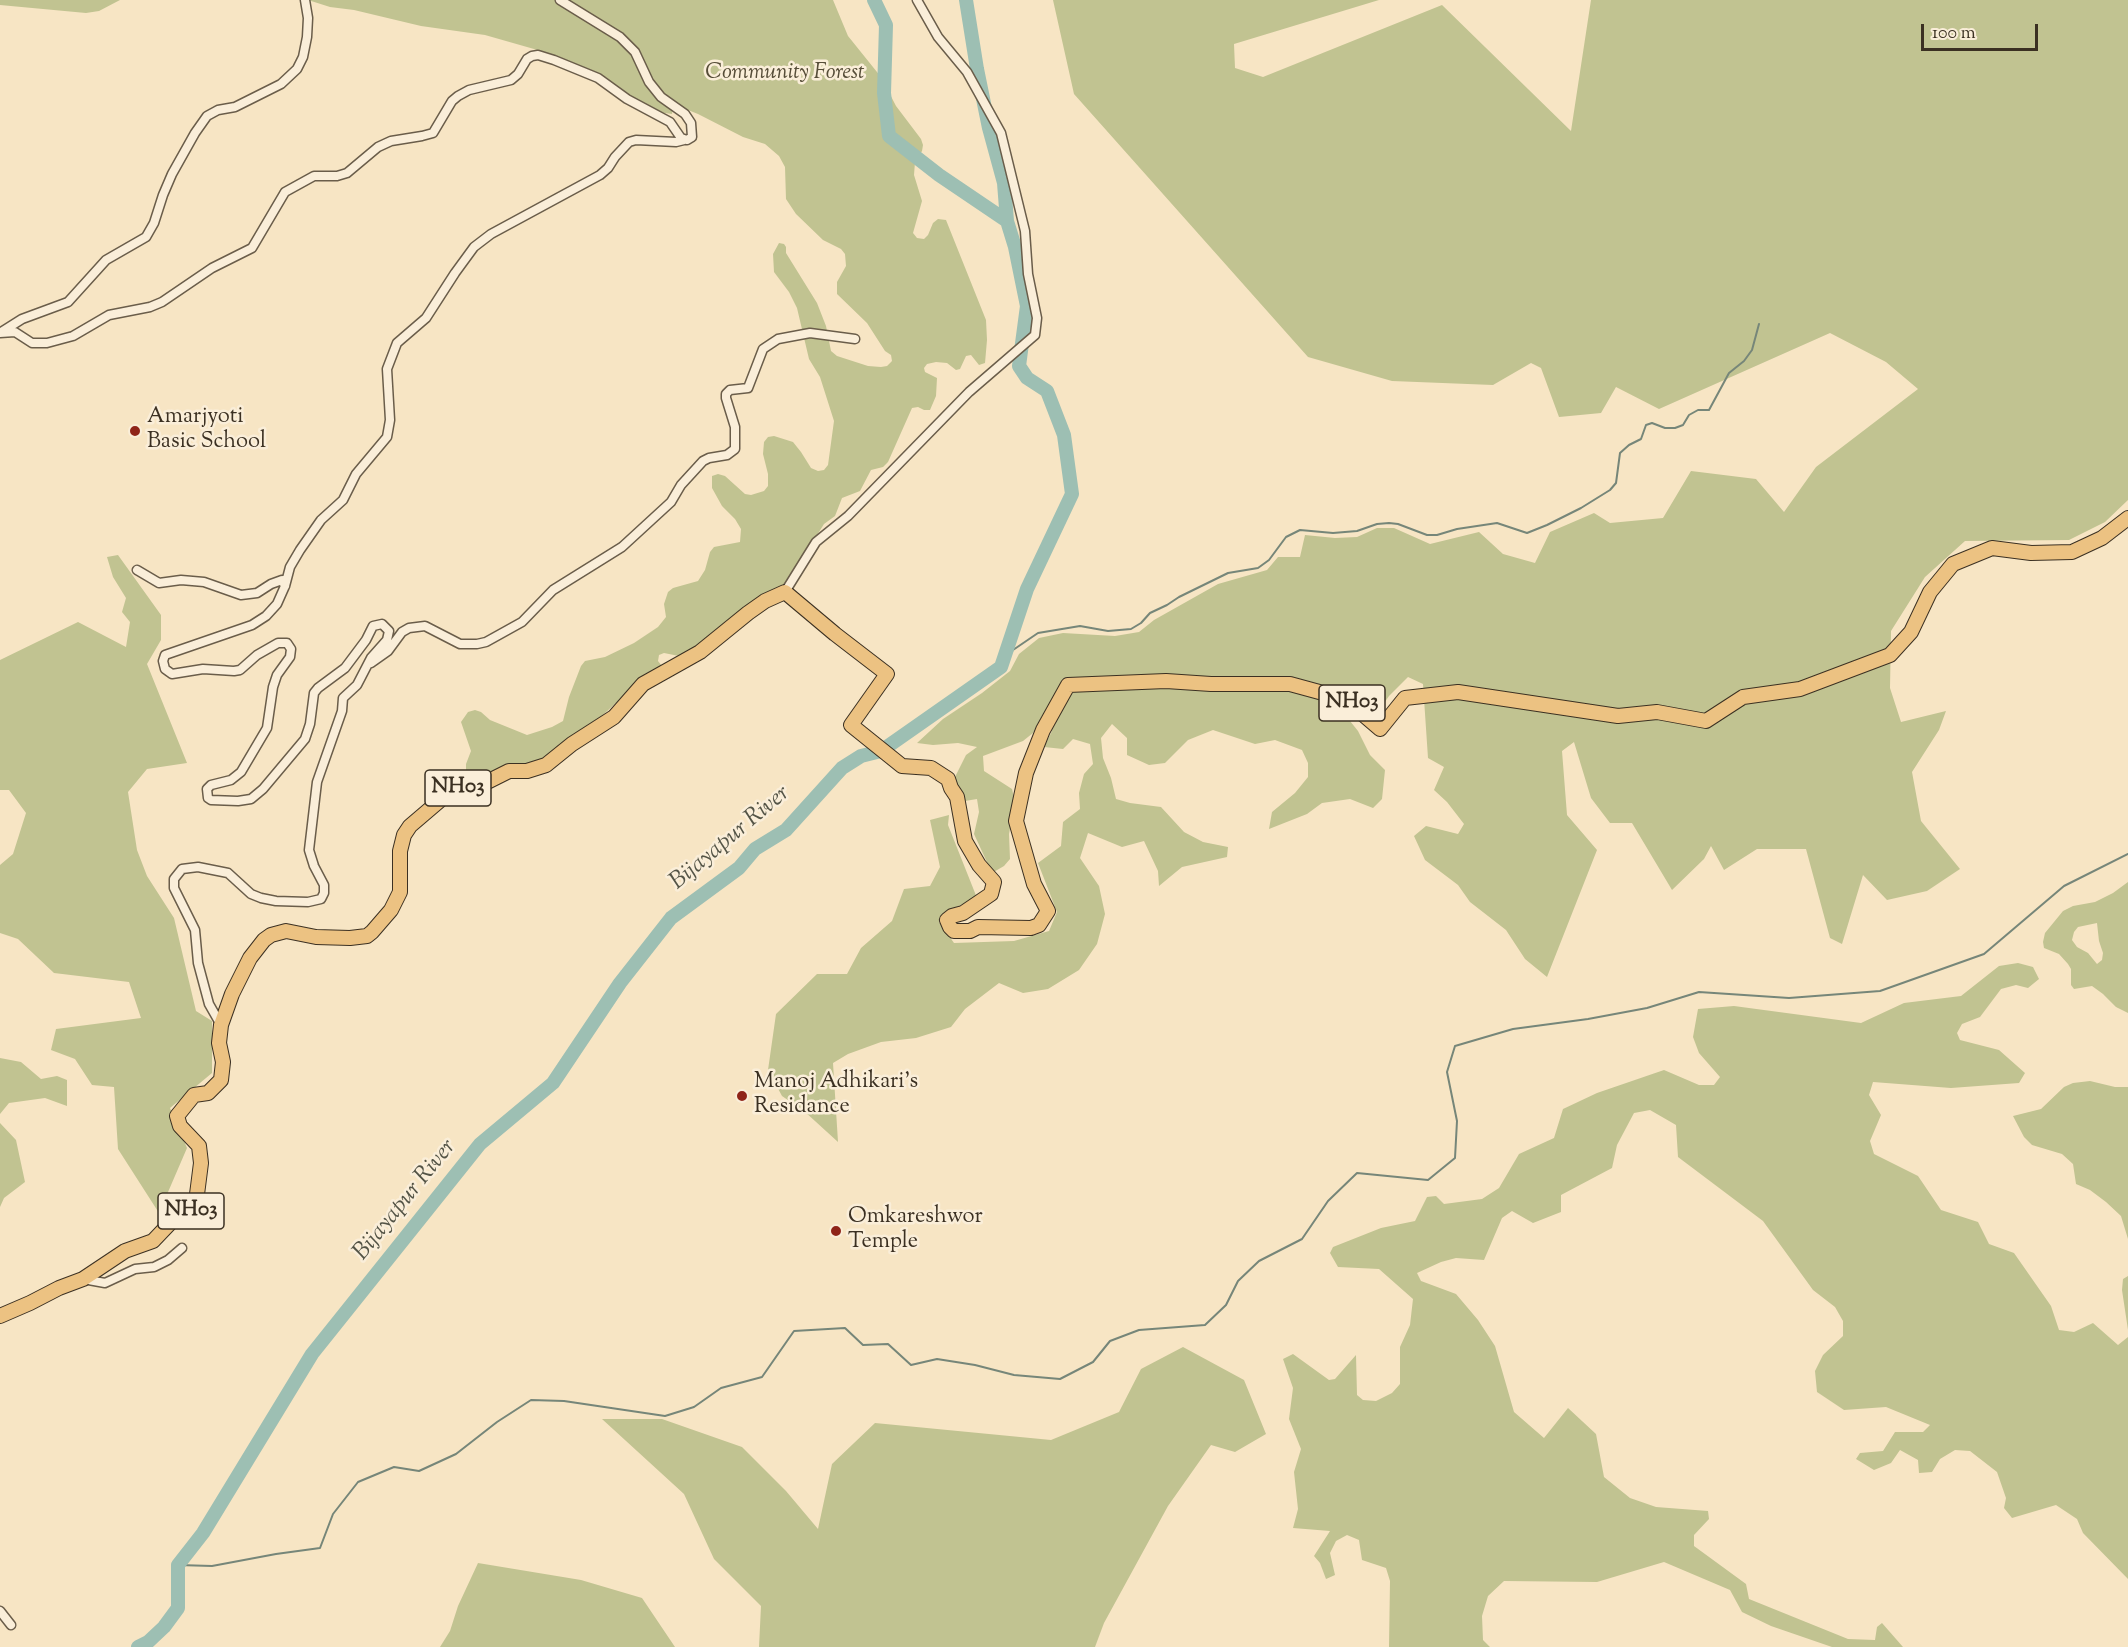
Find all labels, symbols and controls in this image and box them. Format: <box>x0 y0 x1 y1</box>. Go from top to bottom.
scale bar <box>1924 12 2041 50</box>
text: 100 m <box>1932 21 1976 47</box>
park label: Community Forest <box>705 61 865 87</box>
place label: Amarjyoti Basic School <box>147 405 266 457</box>
marker: Amarjyoti Basic School <box>128 424 142 438</box>
road number: NH03 <box>1319 685 1385 721</box>
road number: NH03 <box>425 770 491 806</box>
water label: Bijayapur River <box>665 781 797 897</box>
place label: Manoj Adhikari's Residance <box>754 1070 918 1122</box>
marker: Manoj Adhikari's Residance <box>735 1089 749 1103</box>
water label: Bijayapur River <box>348 1135 464 1267</box>
road number: NH03 <box>158 1193 224 1229</box>
place label: Omkareshwor Temple <box>848 1205 983 1256</box>
marker: Omkareshwor Temple <box>829 1224 843 1238</box>

